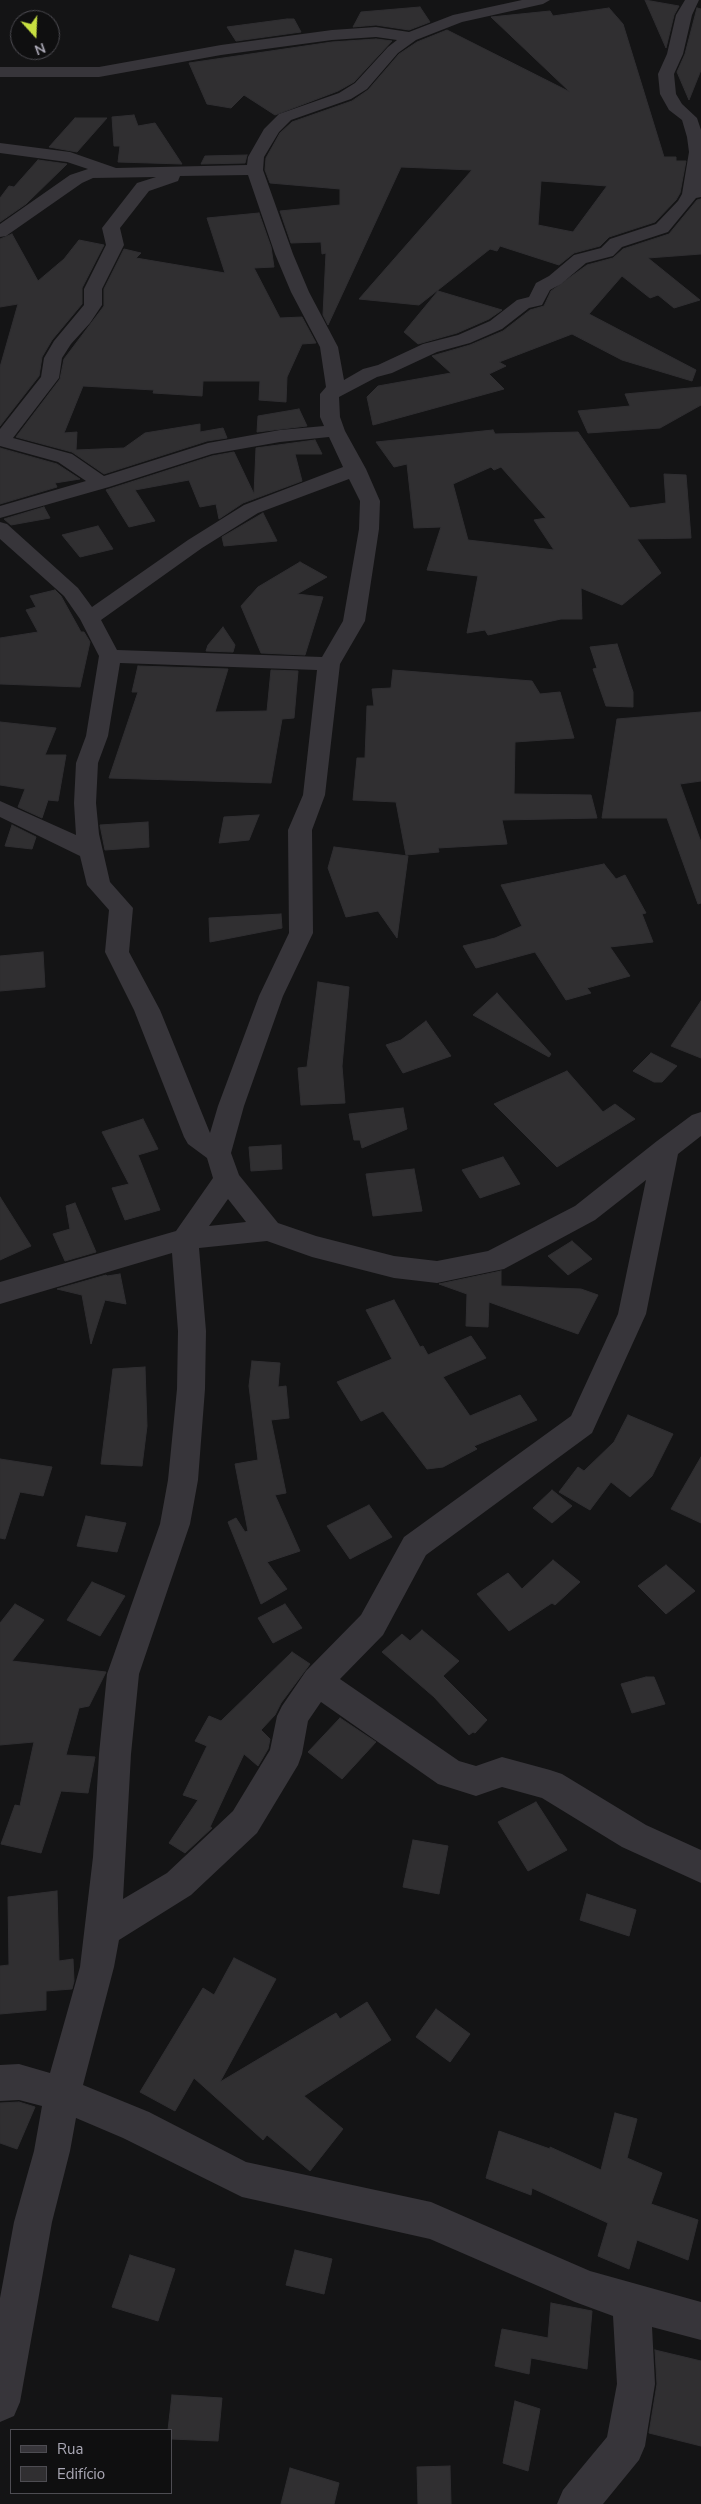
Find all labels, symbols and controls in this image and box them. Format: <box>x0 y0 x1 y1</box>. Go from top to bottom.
north arrow <box>10 10 60 60</box>
text: N <box>32 38 48 59</box>
legend <box>10 2429 172 2494</box>
text: Rua <box>57 2439 83 2459</box>
text: Edifício <box>57 2464 105 2484</box>

